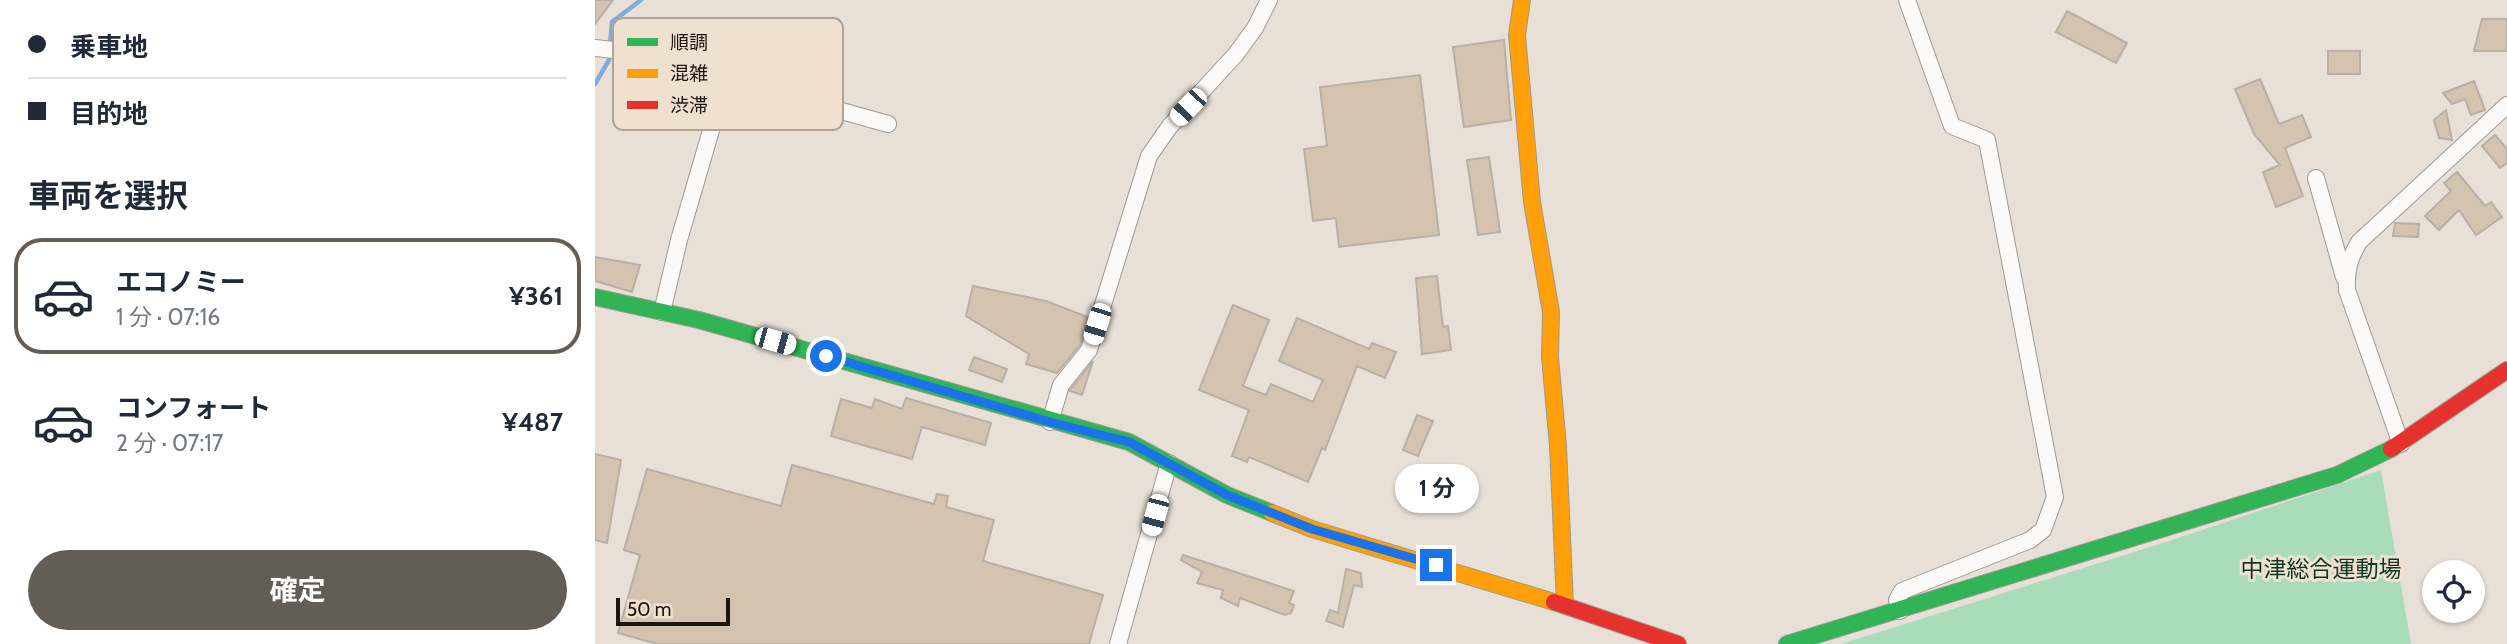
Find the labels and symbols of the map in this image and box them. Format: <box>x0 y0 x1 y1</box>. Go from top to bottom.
legend <box>613 18 843 130</box>
text: 順調 <box>670 31 708 54</box>
text: 混雑 <box>670 62 708 85</box>
car <box>1166 85 1211 129</box>
text: 渋滞 <box>670 94 708 117</box>
car <box>1081 301 1114 347</box>
car <box>752 325 799 357</box>
route start <box>810 340 842 372</box>
callout: 1 分 <box>1394 463 1478 512</box>
car <box>1140 492 1171 538</box>
route end <box>1420 549 1452 581</box>
park label: 中津総合運動場 <box>2241 555 2402 583</box>
scale bar <box>616 595 730 627</box>

